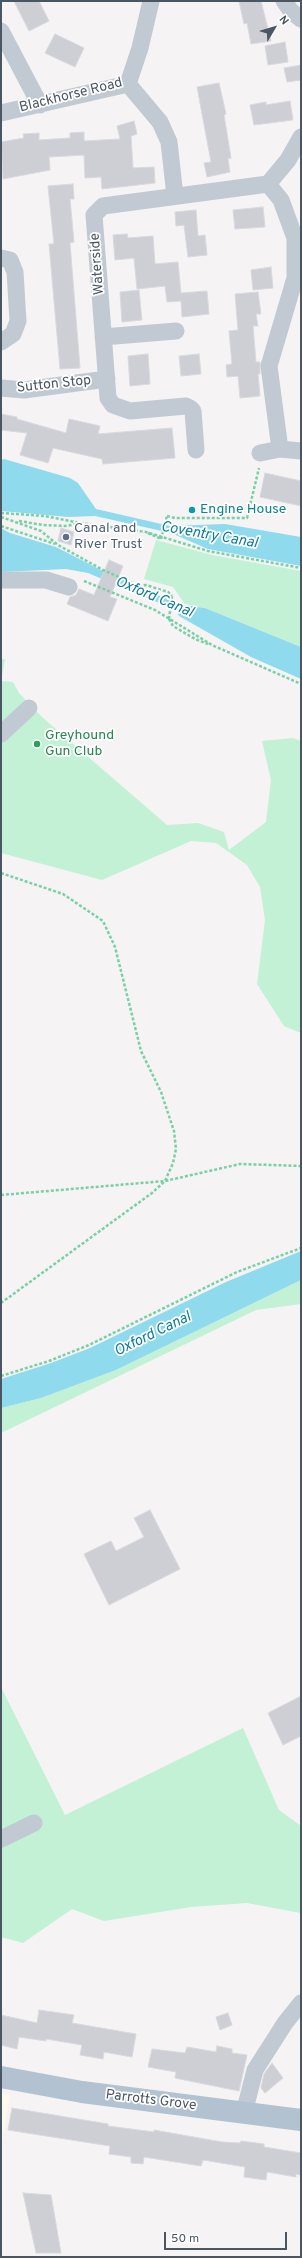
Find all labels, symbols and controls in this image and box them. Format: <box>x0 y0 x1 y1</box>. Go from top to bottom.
north arrow <box>254 8 294 48</box>
text: N <box>276 13 291 28</box>
street label: Blackhorse Road <box>18 75 124 117</box>
street label: Waterside <box>87 232 109 296</box>
street label: Sutton Stop <box>16 373 92 397</box>
place label: Engine House <box>200 502 286 518</box>
marker: Engine House <box>187 505 197 515</box>
water label: Coventry Canal <box>159 519 259 553</box>
place label: Canal and River Trust <box>74 521 142 554</box>
marker: Canal and River Trust <box>61 532 71 542</box>
water label: Oxford Canal <box>112 573 196 623</box>
place label: Greyhound Gun Club <box>45 728 114 760</box>
marker: Greyhound Gun Club <box>32 739 42 749</box>
water label: Oxford Canal <box>112 1309 194 1361</box>
street label: Parrotts Grove <box>105 2087 197 2115</box>
scale bar <box>166 2224 289 2250</box>
text: 50 m <box>171 2231 199 2247</box>

